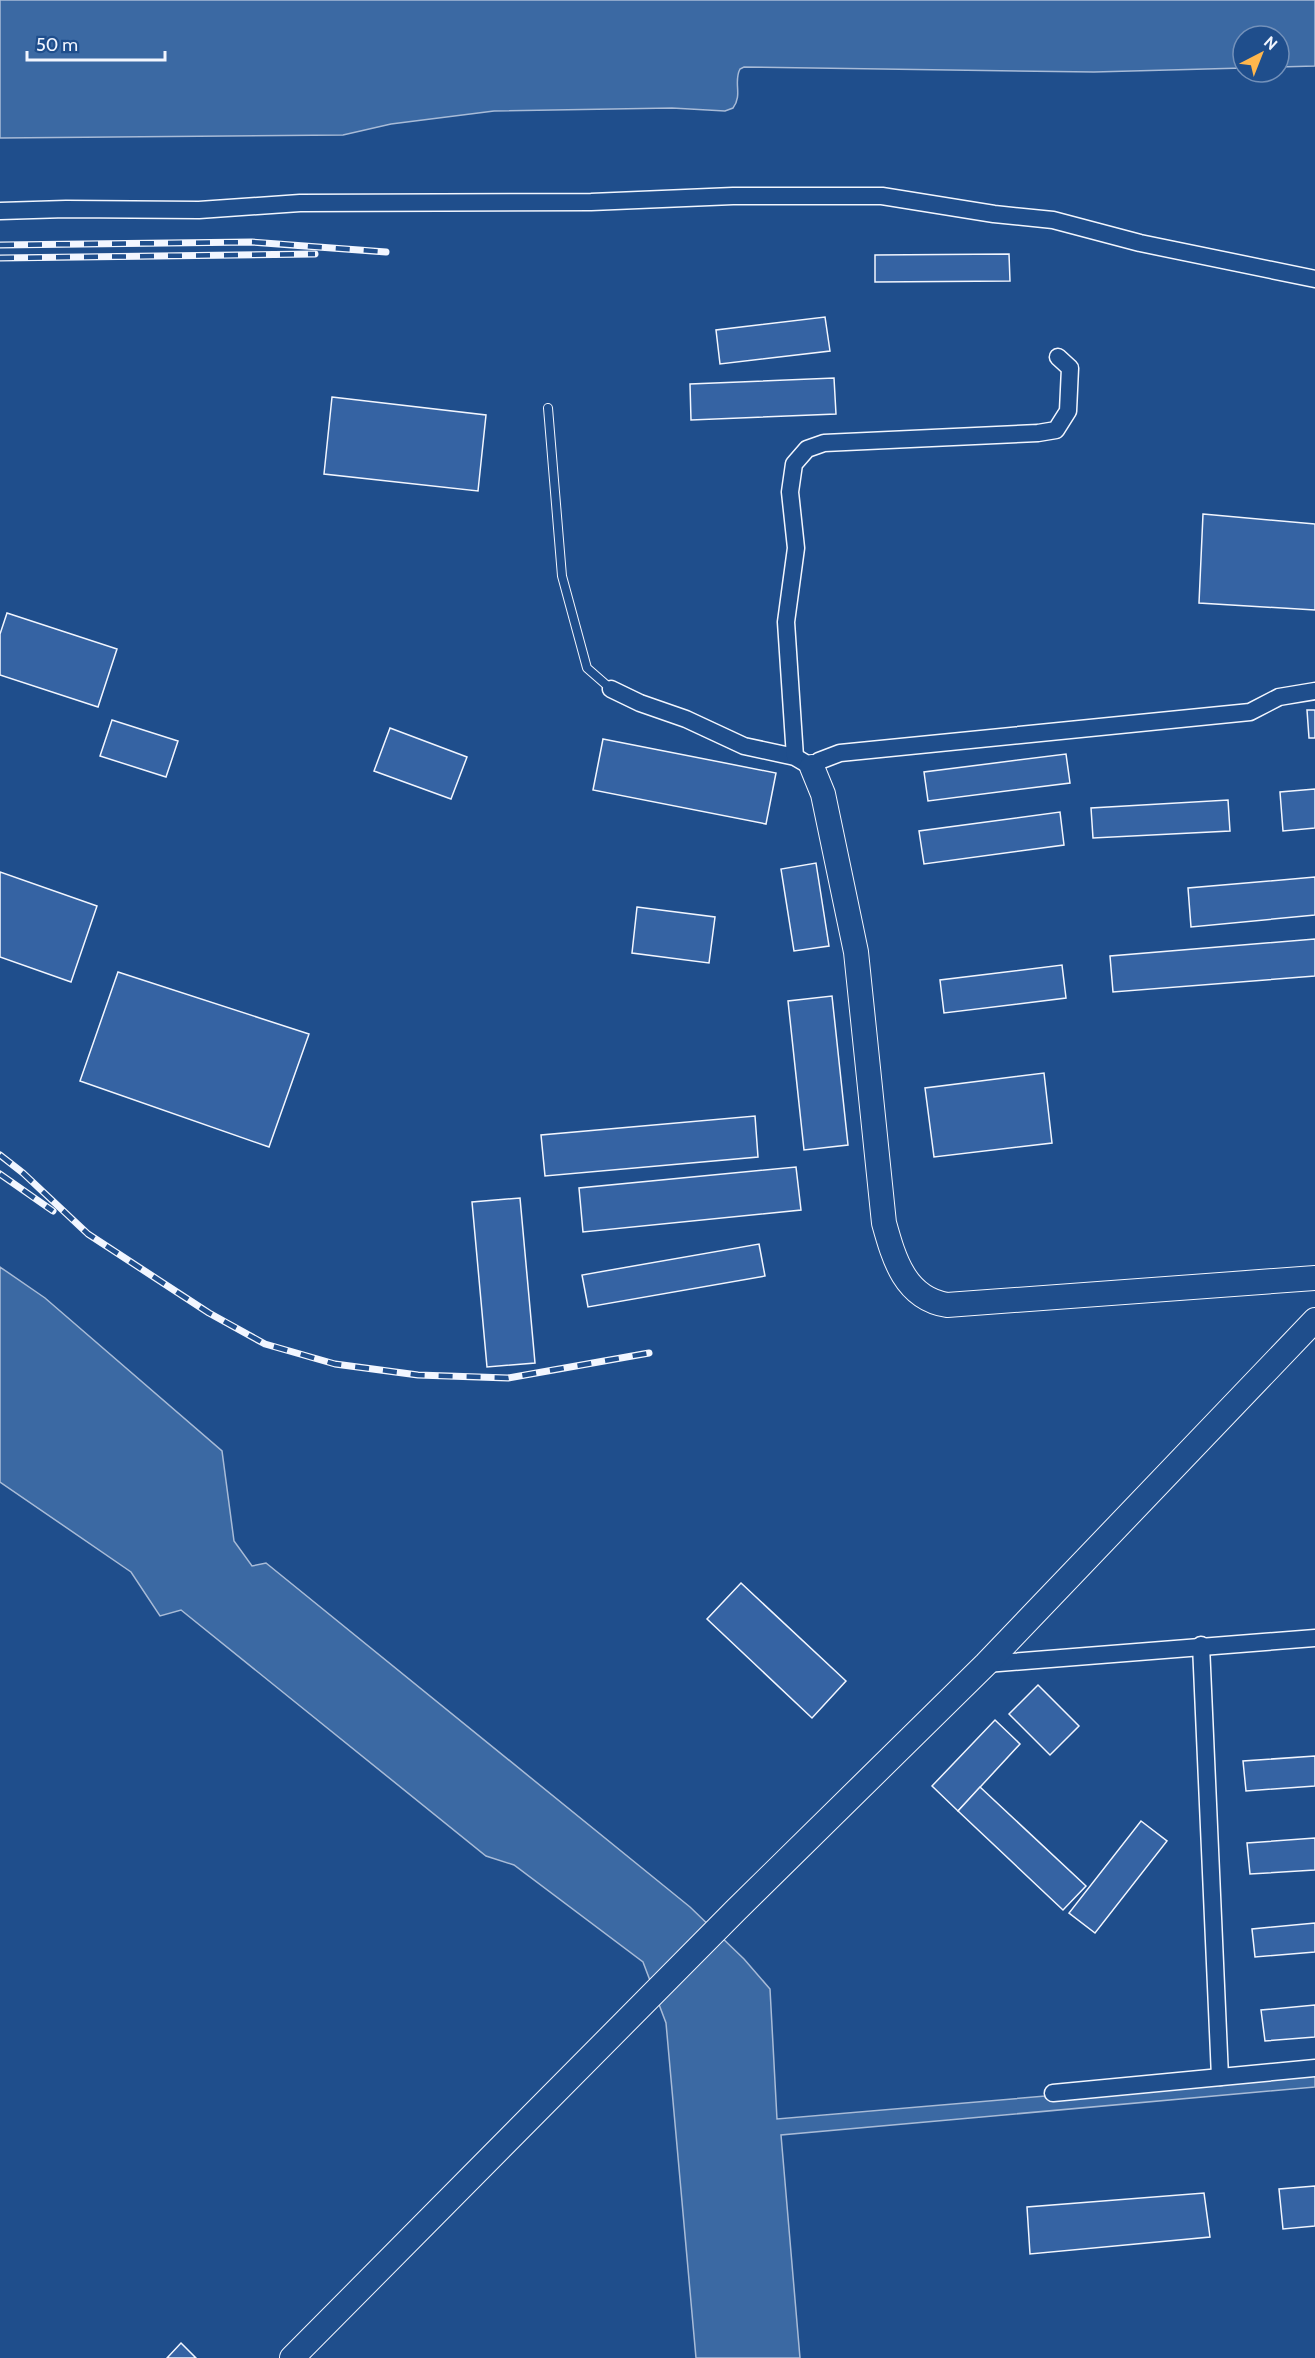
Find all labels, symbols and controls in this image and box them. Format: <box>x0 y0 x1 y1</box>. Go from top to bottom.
scale bar <box>27 24 165 62</box>
north arrow <box>1231 24 1291 84</box>
text: N <box>1260 32 1281 54</box>
text: 50 m <box>36 34 78 56</box>

